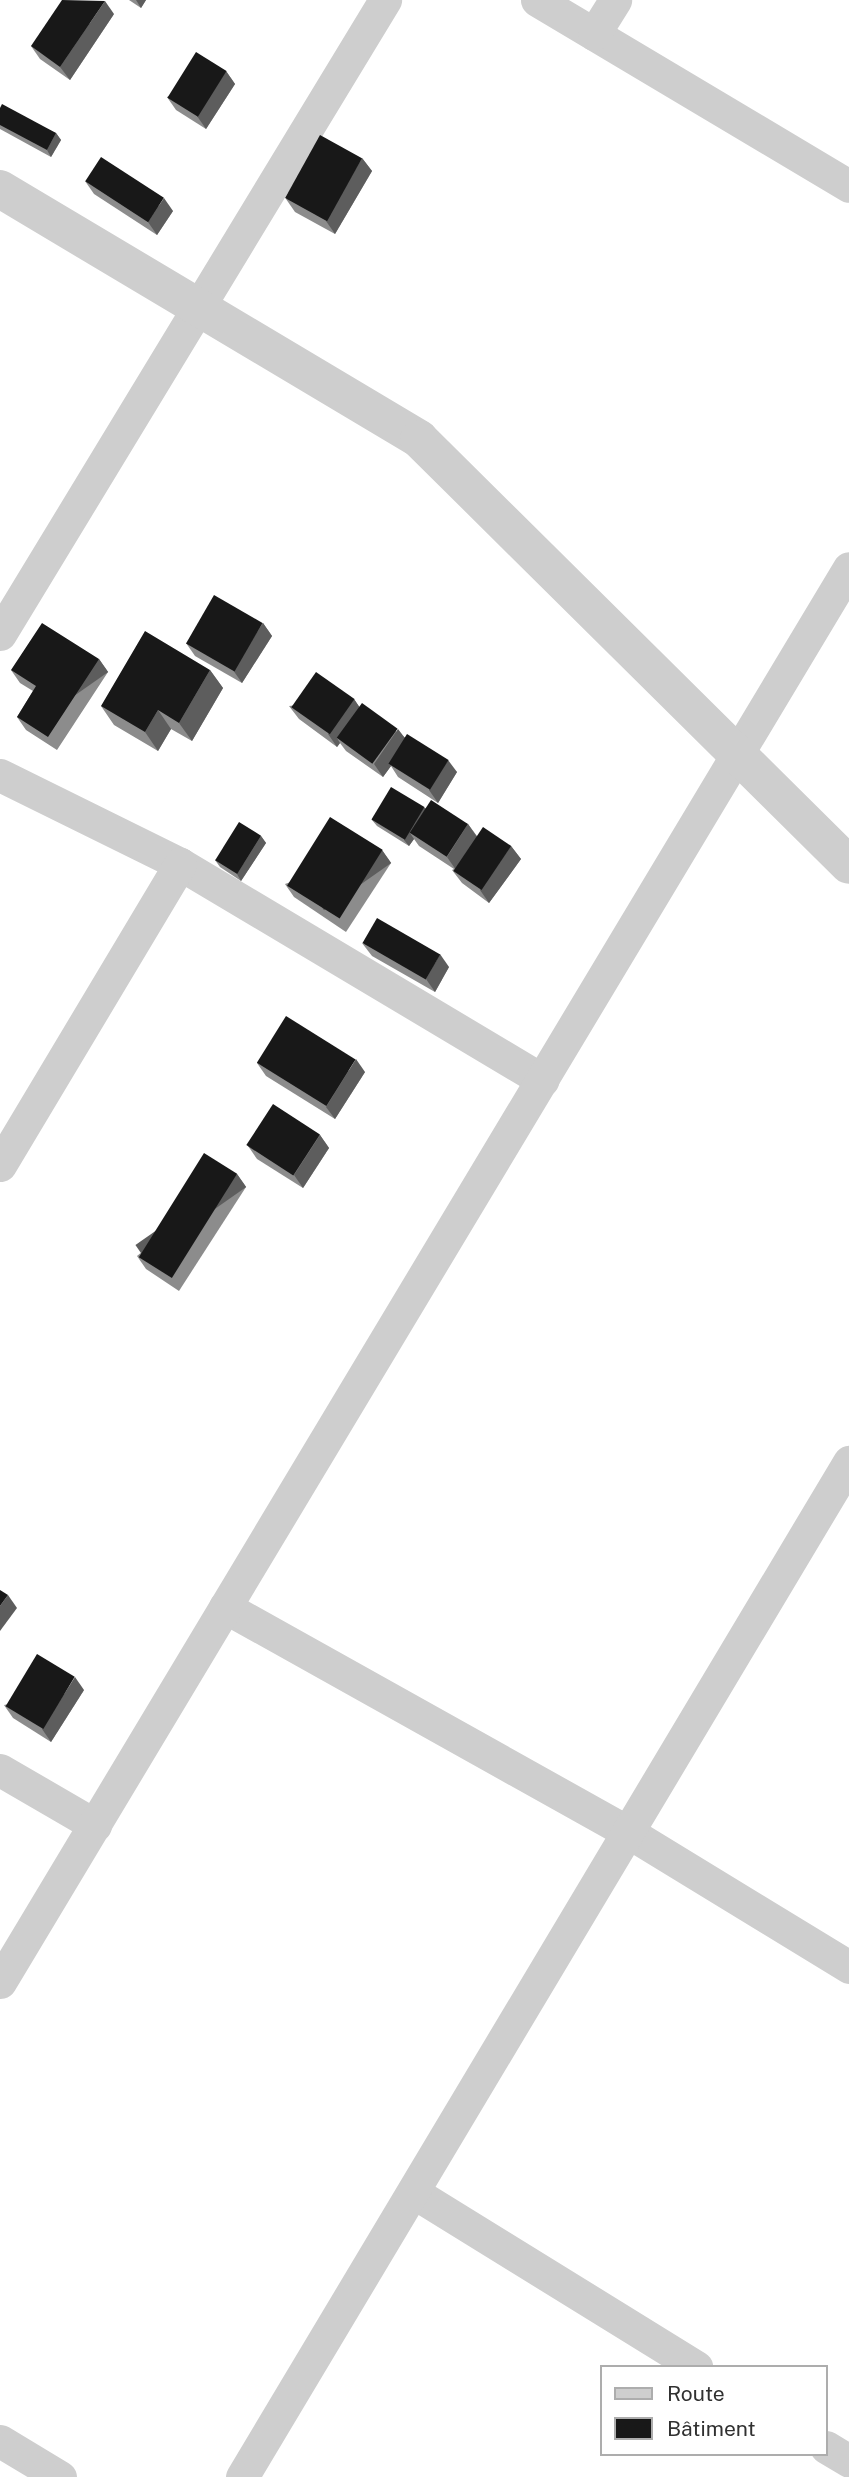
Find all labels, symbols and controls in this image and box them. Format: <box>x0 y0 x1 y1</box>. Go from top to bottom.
legend <box>600 2365 828 2456</box>
text: Route <box>667 2381 725 2406</box>
text: Bâtiment <box>667 2416 756 2441</box>

